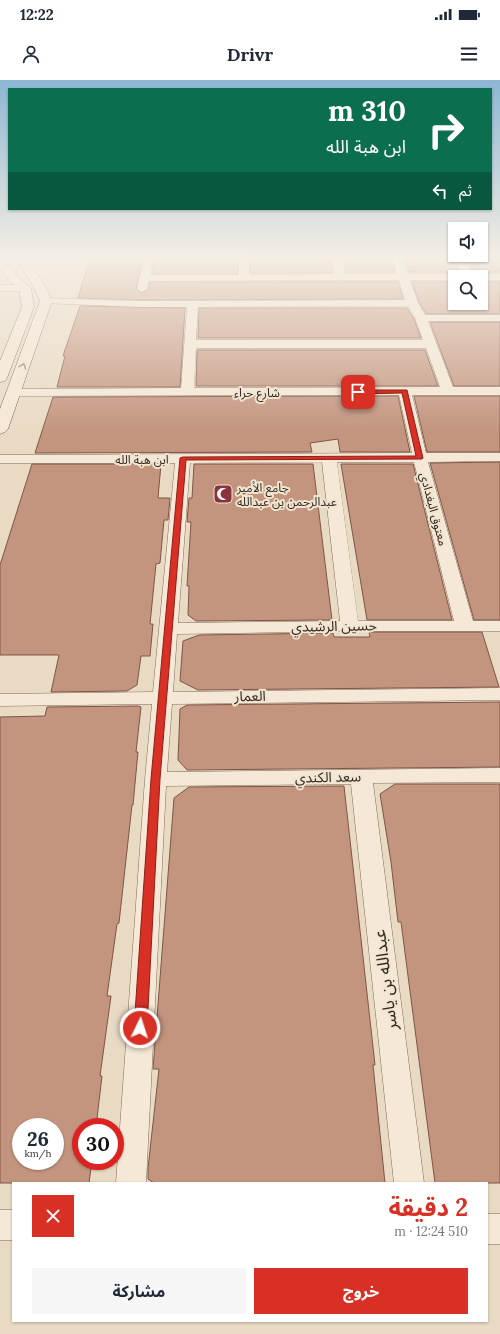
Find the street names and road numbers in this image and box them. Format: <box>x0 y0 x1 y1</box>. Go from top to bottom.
street label: شارع حراء <box>234 385 280 402</box>
street label: ابن هبة الله <box>115 452 169 467</box>
street label: معتوق البغدادي <box>414 471 451 548</box>
street label: حسين الرشيدي <box>291 616 377 638</box>
street label: العمار <box>233 687 266 705</box>
street label: سعد الكندي <box>295 767 361 789</box>
street label: عبدالله بن ياسر <box>368 928 402 1033</box>

